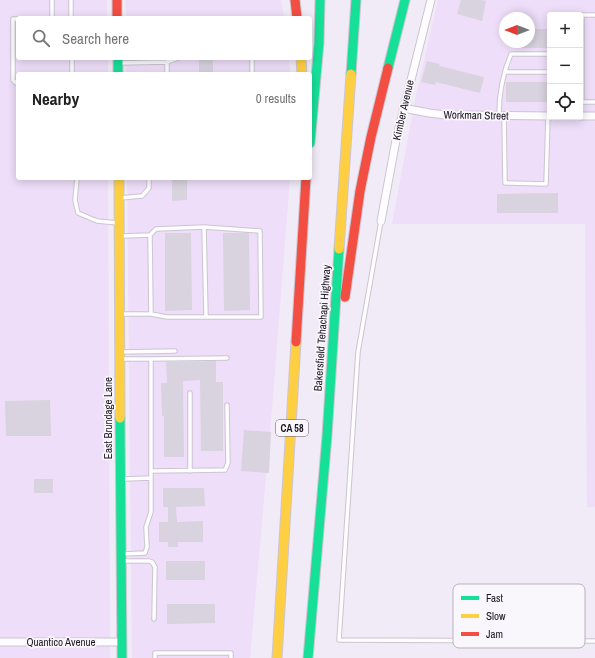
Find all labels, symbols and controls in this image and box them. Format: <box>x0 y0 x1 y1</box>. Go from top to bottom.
north arrow <box>499 12 535 48</box>
map controls <box>547 12 583 120</box>
button: + <box>547 12 583 48</box>
search box <box>16 16 312 60</box>
icon: search <box>30 27 52 49</box>
text: Search here <box>62 28 129 49</box>
button: − <box>547 48 583 84</box>
street label: Kimber Avenue <box>389 78 417 142</box>
button: locate <box>547 84 583 120</box>
text: Nearby <box>32 87 79 110</box>
text: 0 results <box>256 90 296 107</box>
street label: Workman Street <box>443 107 509 123</box>
street label: Bakersfield Tehachapi Highway <box>311 264 333 392</box>
street label: East Brundage Lane <box>101 377 115 459</box>
road number: CA 58 <box>276 420 308 436</box>
legend <box>453 584 585 648</box>
text: Fast <box>486 591 504 605</box>
text: Slow <box>486 609 506 623</box>
text: Jam <box>486 627 503 641</box>
street label: Quantico Avenue <box>26 635 96 649</box>

